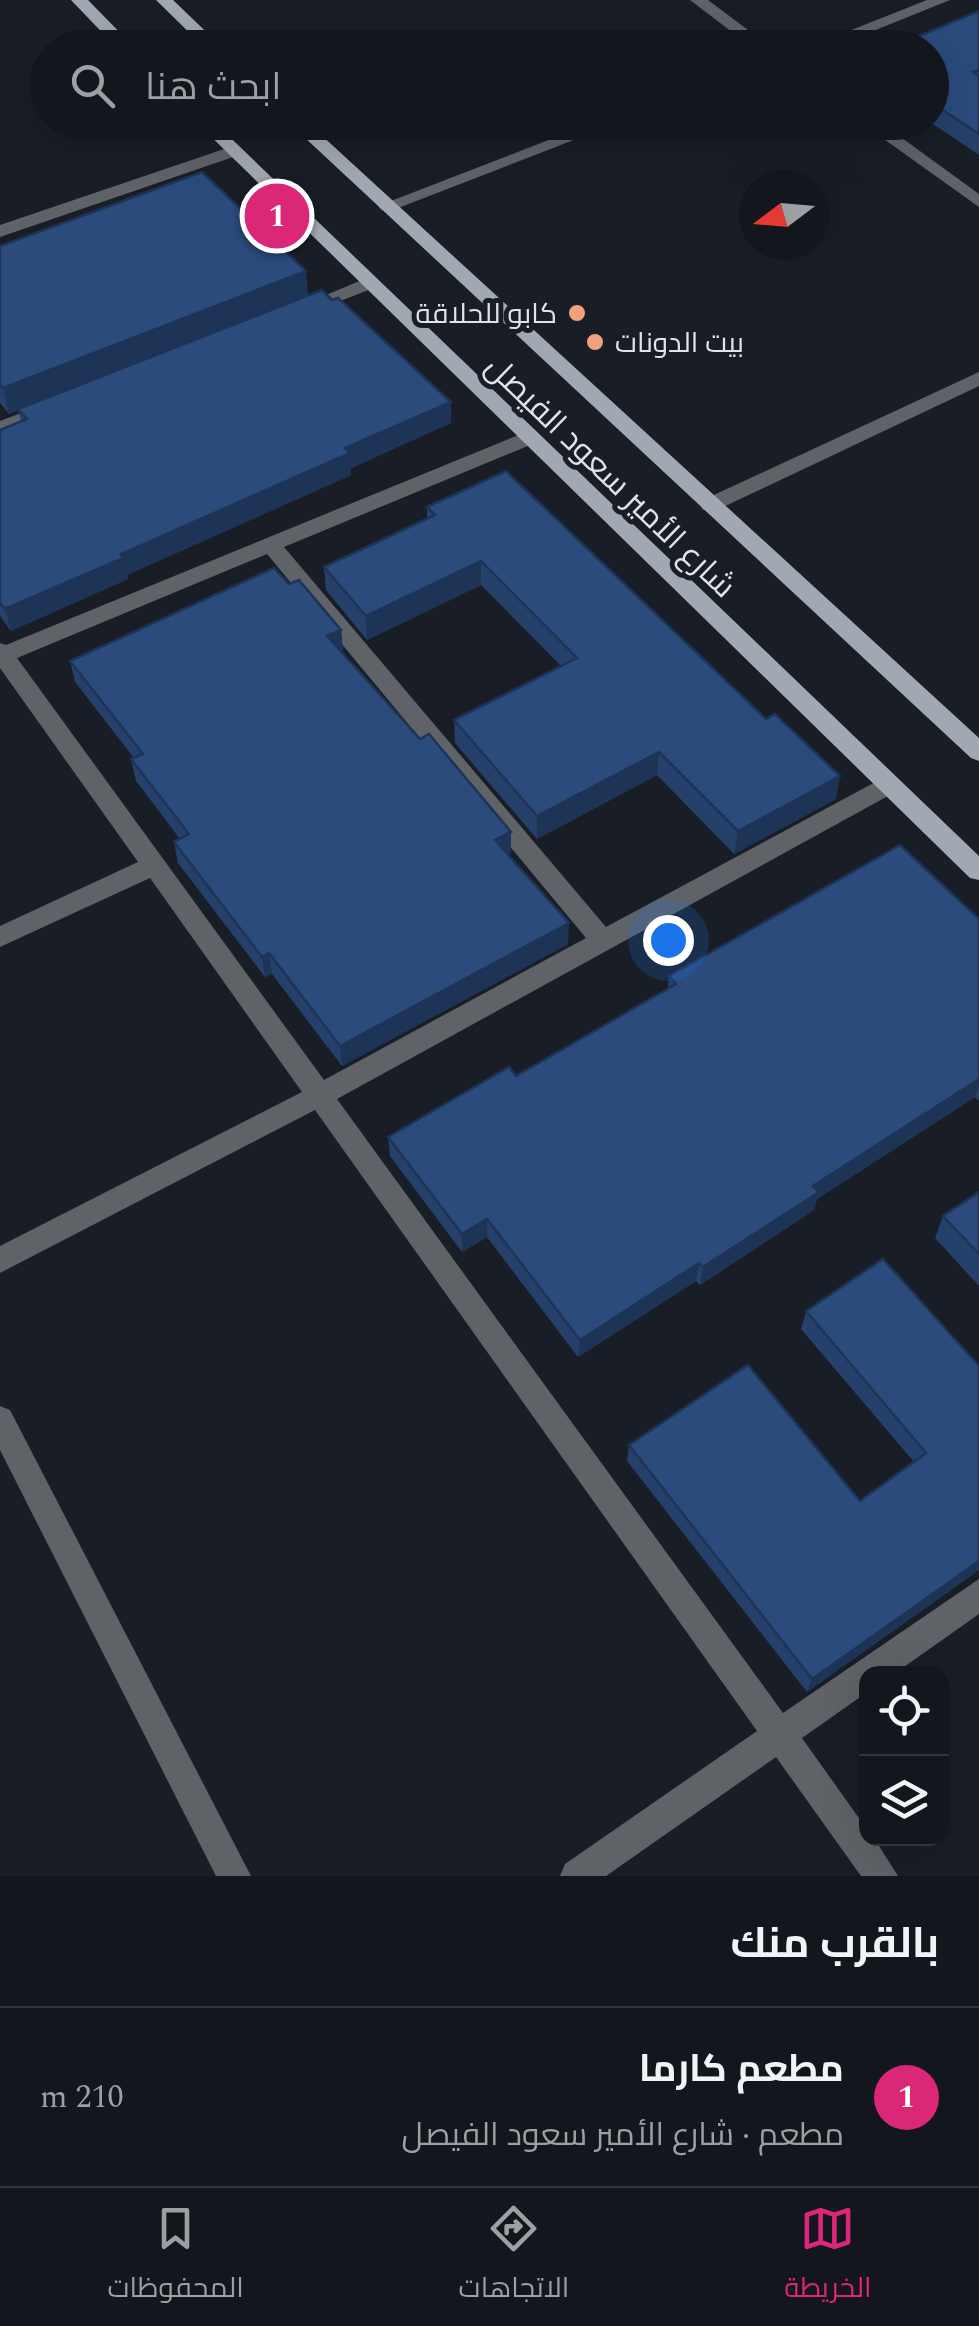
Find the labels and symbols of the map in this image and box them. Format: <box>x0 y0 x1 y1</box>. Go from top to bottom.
north arrow <box>739 170 829 260</box>
pin: 1 <box>244 178 310 254</box>
place label: كابو للحلاقة <box>415 293 557 336</box>
marker: كابو للحلاقة <box>566 302 588 324</box>
place label: بيت الدونات <box>615 322 744 365</box>
marker: بيت الدونات <box>584 331 606 353</box>
street label: شارع الأمير سعود الفيصل <box>473 344 747 610</box>
your location <box>643 915 694 966</box>

